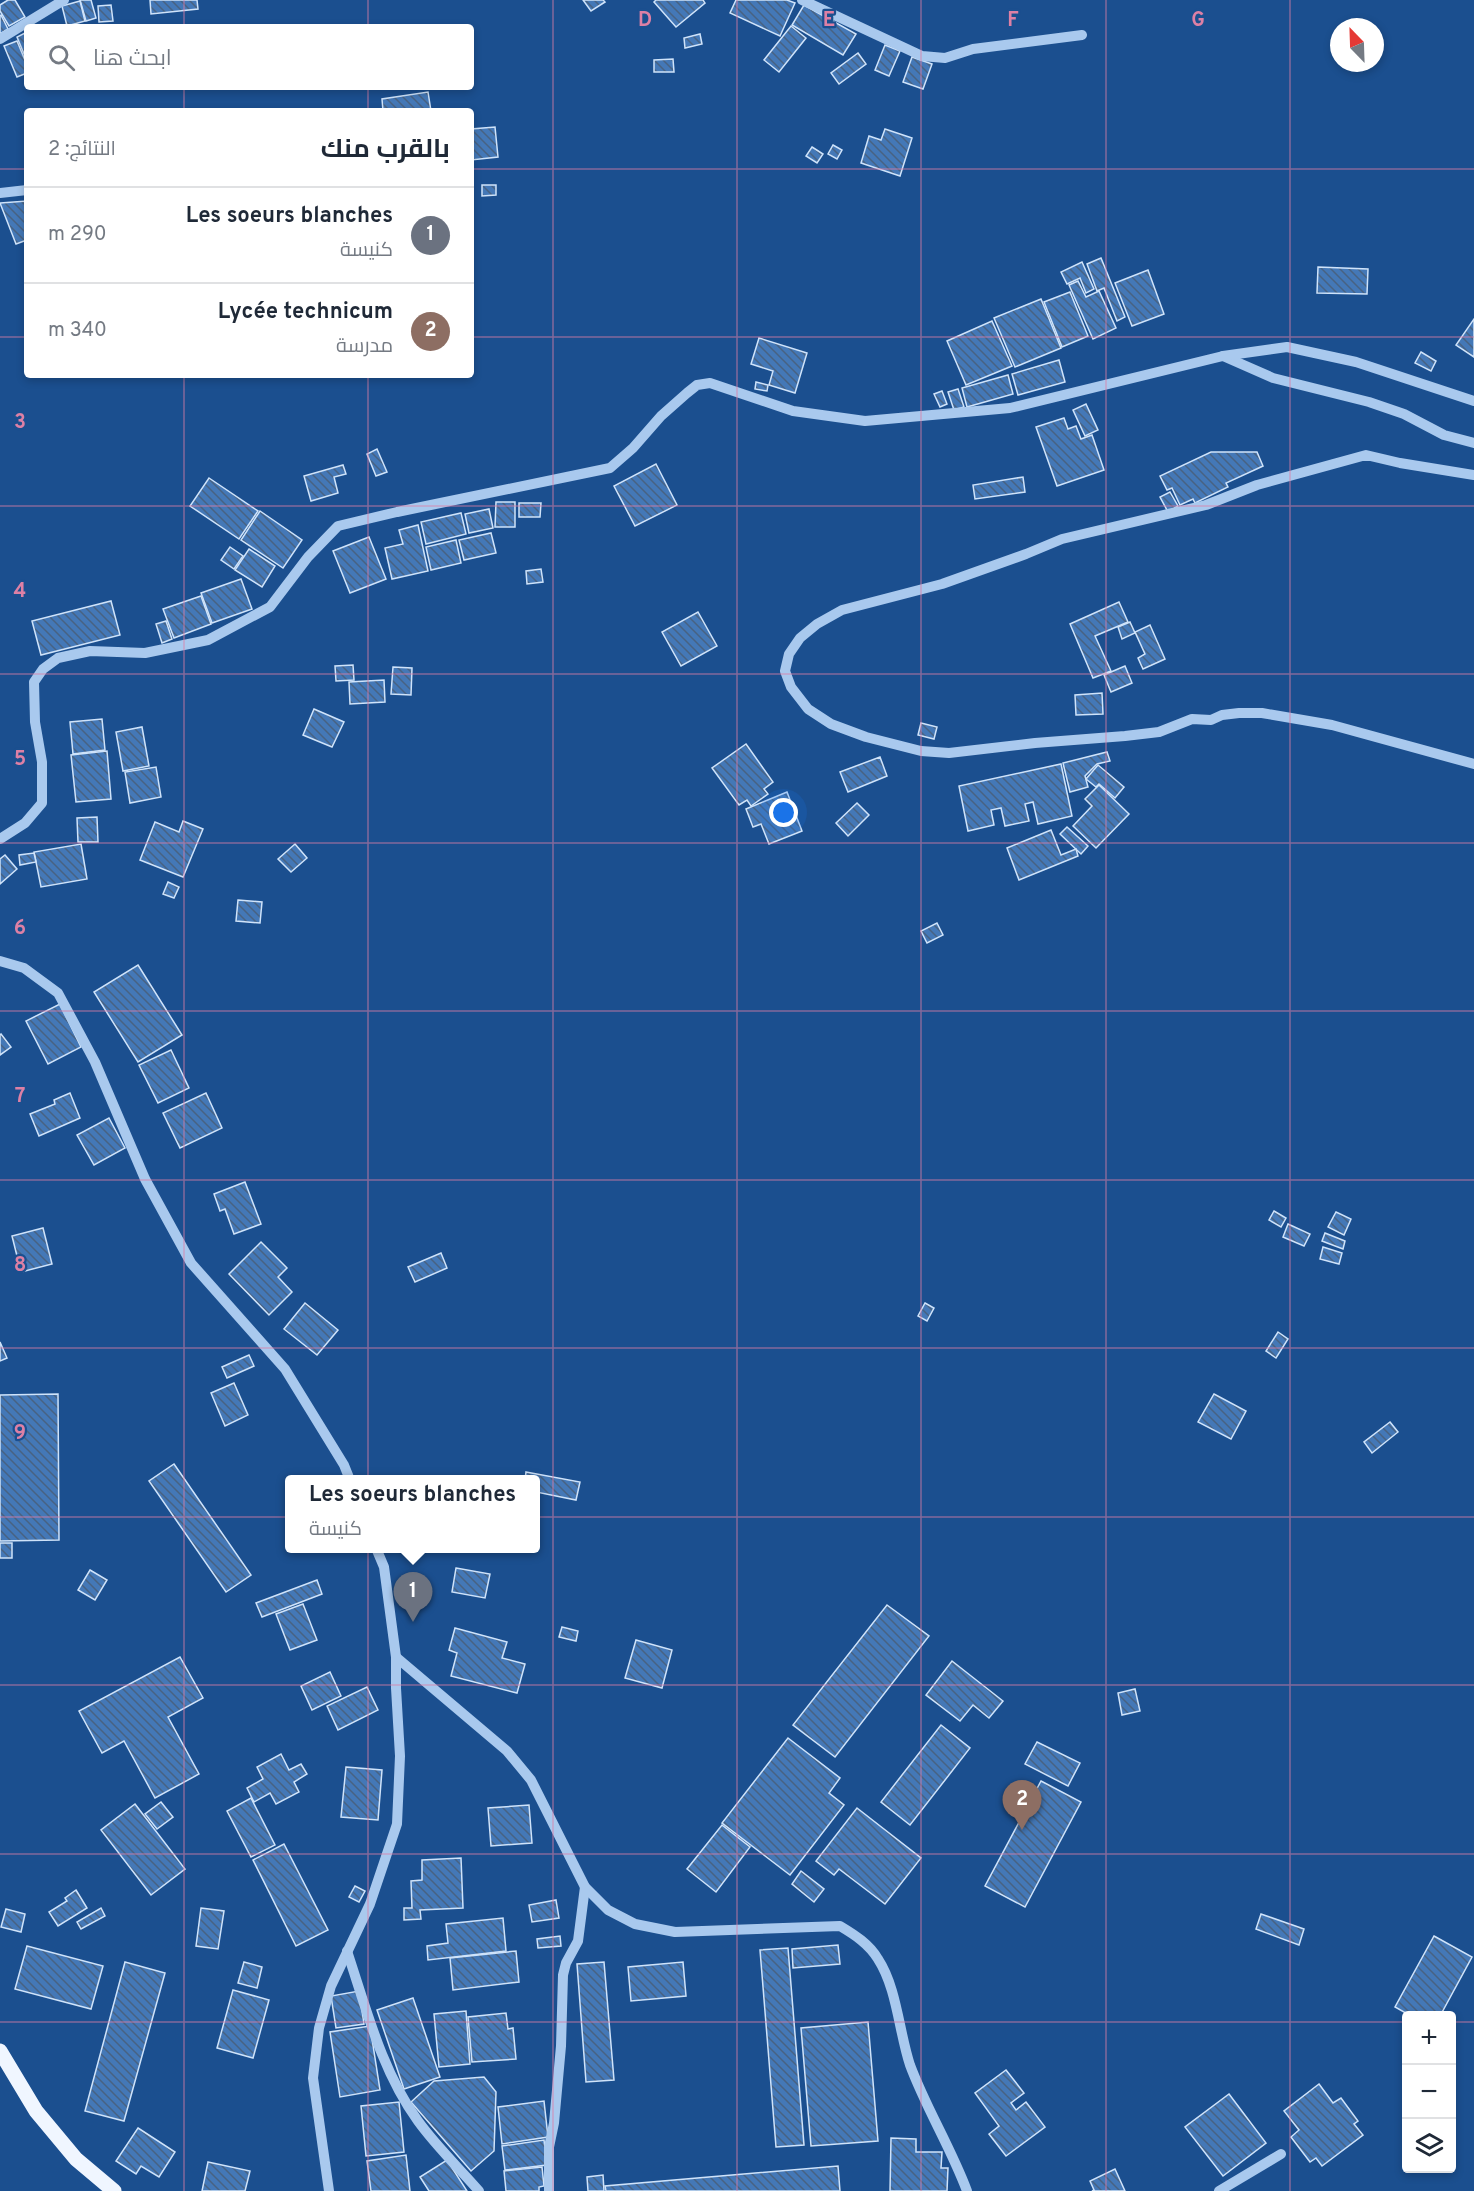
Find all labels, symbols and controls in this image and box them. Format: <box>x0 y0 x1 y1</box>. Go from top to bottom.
text: D <box>638 8 652 34</box>
text: E <box>823 8 835 34</box>
text: F <box>1007 8 1019 34</box>
text: G <box>1191 8 1205 34</box>
north arrow <box>1330 18 1384 72</box>
search box <box>24 24 474 90</box>
icon: search <box>45 41 78 74</box>
text: ابحث هنا <box>93 46 172 73</box>
text: بالقرب منك <box>321 134 450 167</box>
text: النتائج: 2 <box>48 137 116 163</box>
text: Les soeurs blanches <box>186 203 393 230</box>
text: 290 m <box>48 222 107 248</box>
text: 1 <box>427 222 435 248</box>
text: كنيسة <box>340 238 393 264</box>
text: Lycée technicum <box>218 299 393 326</box>
text: 340 m <box>48 318 107 344</box>
text: 2 <box>424 318 437 344</box>
text: مدرسة <box>336 334 393 360</box>
text: 3 <box>14 410 26 436</box>
text: 4 <box>14 579 26 605</box>
text: 5 <box>14 747 26 773</box>
your location <box>769 798 798 827</box>
text: 6 <box>14 916 26 942</box>
text: 7 <box>15 1084 25 1110</box>
text: 8 <box>14 1253 26 1279</box>
text: 9 <box>14 1421 26 1447</box>
popup <box>285 1475 540 1553</box>
text: Les soeurs blanches <box>309 1482 516 1509</box>
text: كنيسة <box>309 1517 362 1543</box>
pin: 1 <box>394 1572 432 1622</box>
pin: 2 <box>1002 1780 1042 1830</box>
map controls <box>1402 2011 1456 2173</box>
button: + <box>1402 2011 1456 2065</box>
button: − <box>1402 2065 1456 2119</box>
button: layers <box>1402 2119 1456 2173</box>

